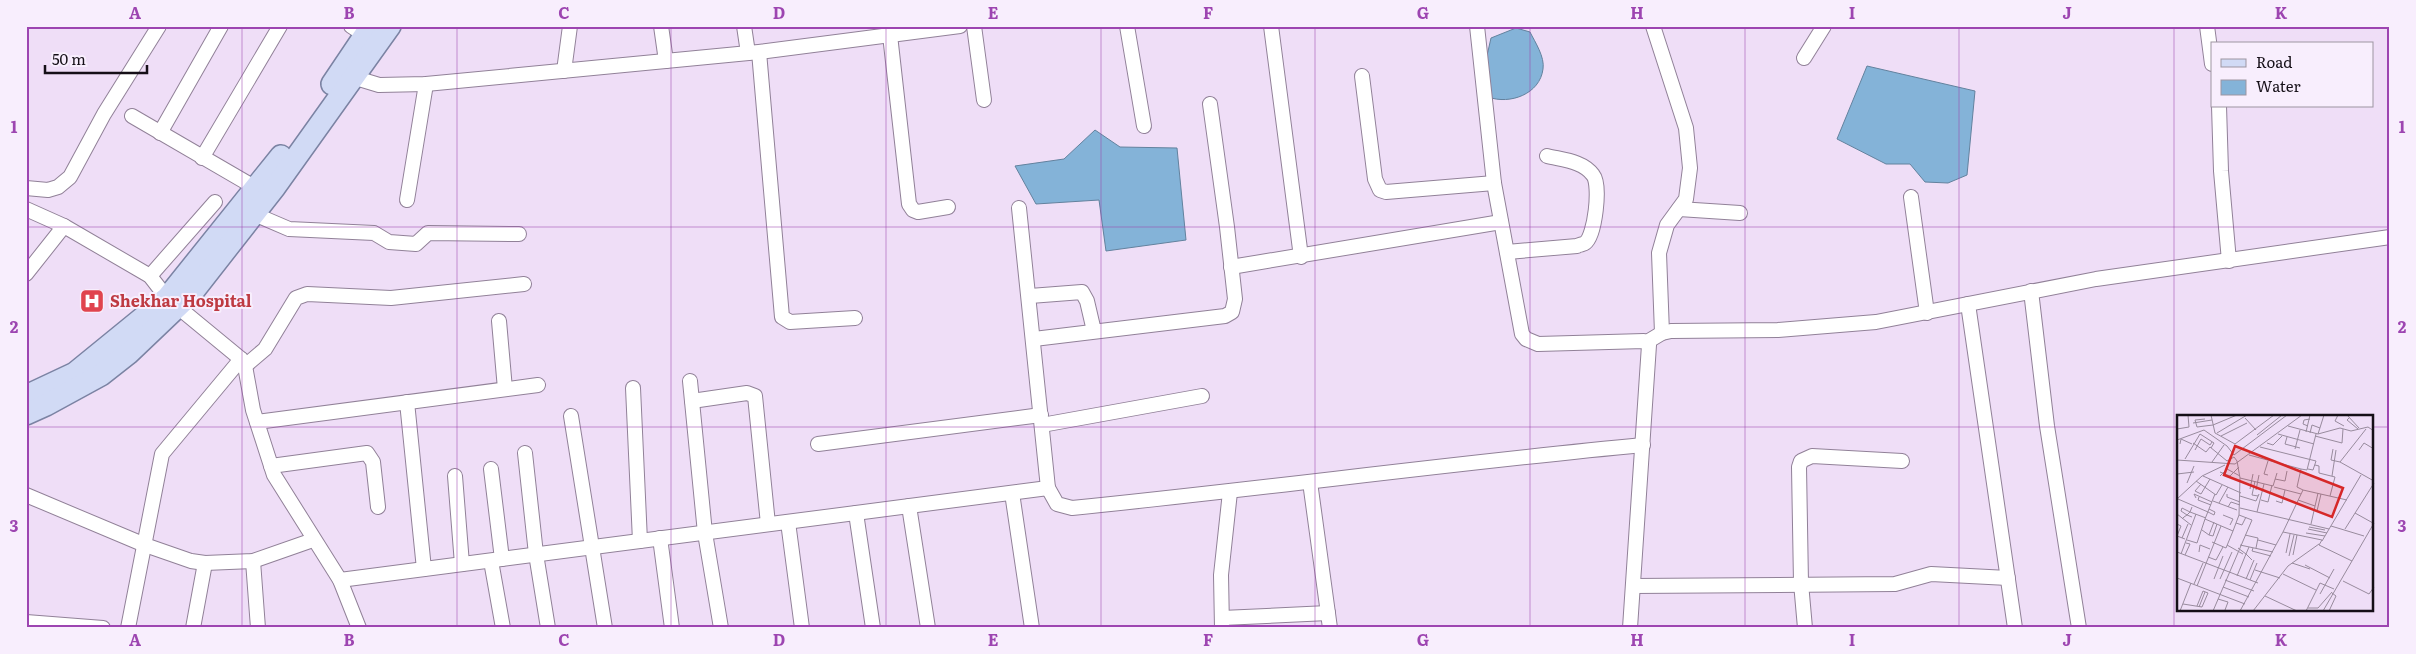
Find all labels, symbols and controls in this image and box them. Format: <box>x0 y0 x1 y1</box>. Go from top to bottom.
text: A <box>129 0 141 24</box>
text: B <box>343 0 355 24</box>
text: C <box>558 0 570 24</box>
text: D <box>773 0 785 24</box>
text: E <box>988 0 999 24</box>
text: F <box>1203 0 1213 24</box>
text: G <box>1417 0 1429 24</box>
text: H <box>1630 0 1644 24</box>
text: I <box>1849 0 1855 24</box>
text: J <box>2062 0 2072 24</box>
text: K <box>2275 0 2288 24</box>
scale bar <box>45 42 148 74</box>
legend <box>2211 42 2374 108</box>
text: 50 m <box>52 47 86 70</box>
text: Road <box>2256 50 2292 73</box>
text: Water <box>2256 74 2301 97</box>
text: 1 <box>11 114 18 138</box>
text: 1 <box>2399 114 2406 138</box>
hospital icon: Shekhar Hospital <box>79 288 105 314</box>
place label: Shekhar Hospital <box>110 288 252 312</box>
text: 2 <box>10 314 19 338</box>
text: 2 <box>2398 314 2407 338</box>
inset map <box>2177 415 2374 612</box>
text: 3 <box>10 513 19 537</box>
text: 3 <box>2398 513 2407 537</box>
text: A <box>129 627 141 651</box>
text: B <box>343 627 355 651</box>
text: C <box>558 627 570 651</box>
text: D <box>773 627 785 651</box>
text: E <box>988 627 999 651</box>
text: F <box>1203 627 1213 651</box>
text: G <box>1417 627 1429 651</box>
text: H <box>1630 627 1644 651</box>
text: I <box>1849 627 1855 651</box>
text: J <box>2062 627 2072 651</box>
text: K <box>2275 627 2288 651</box>

